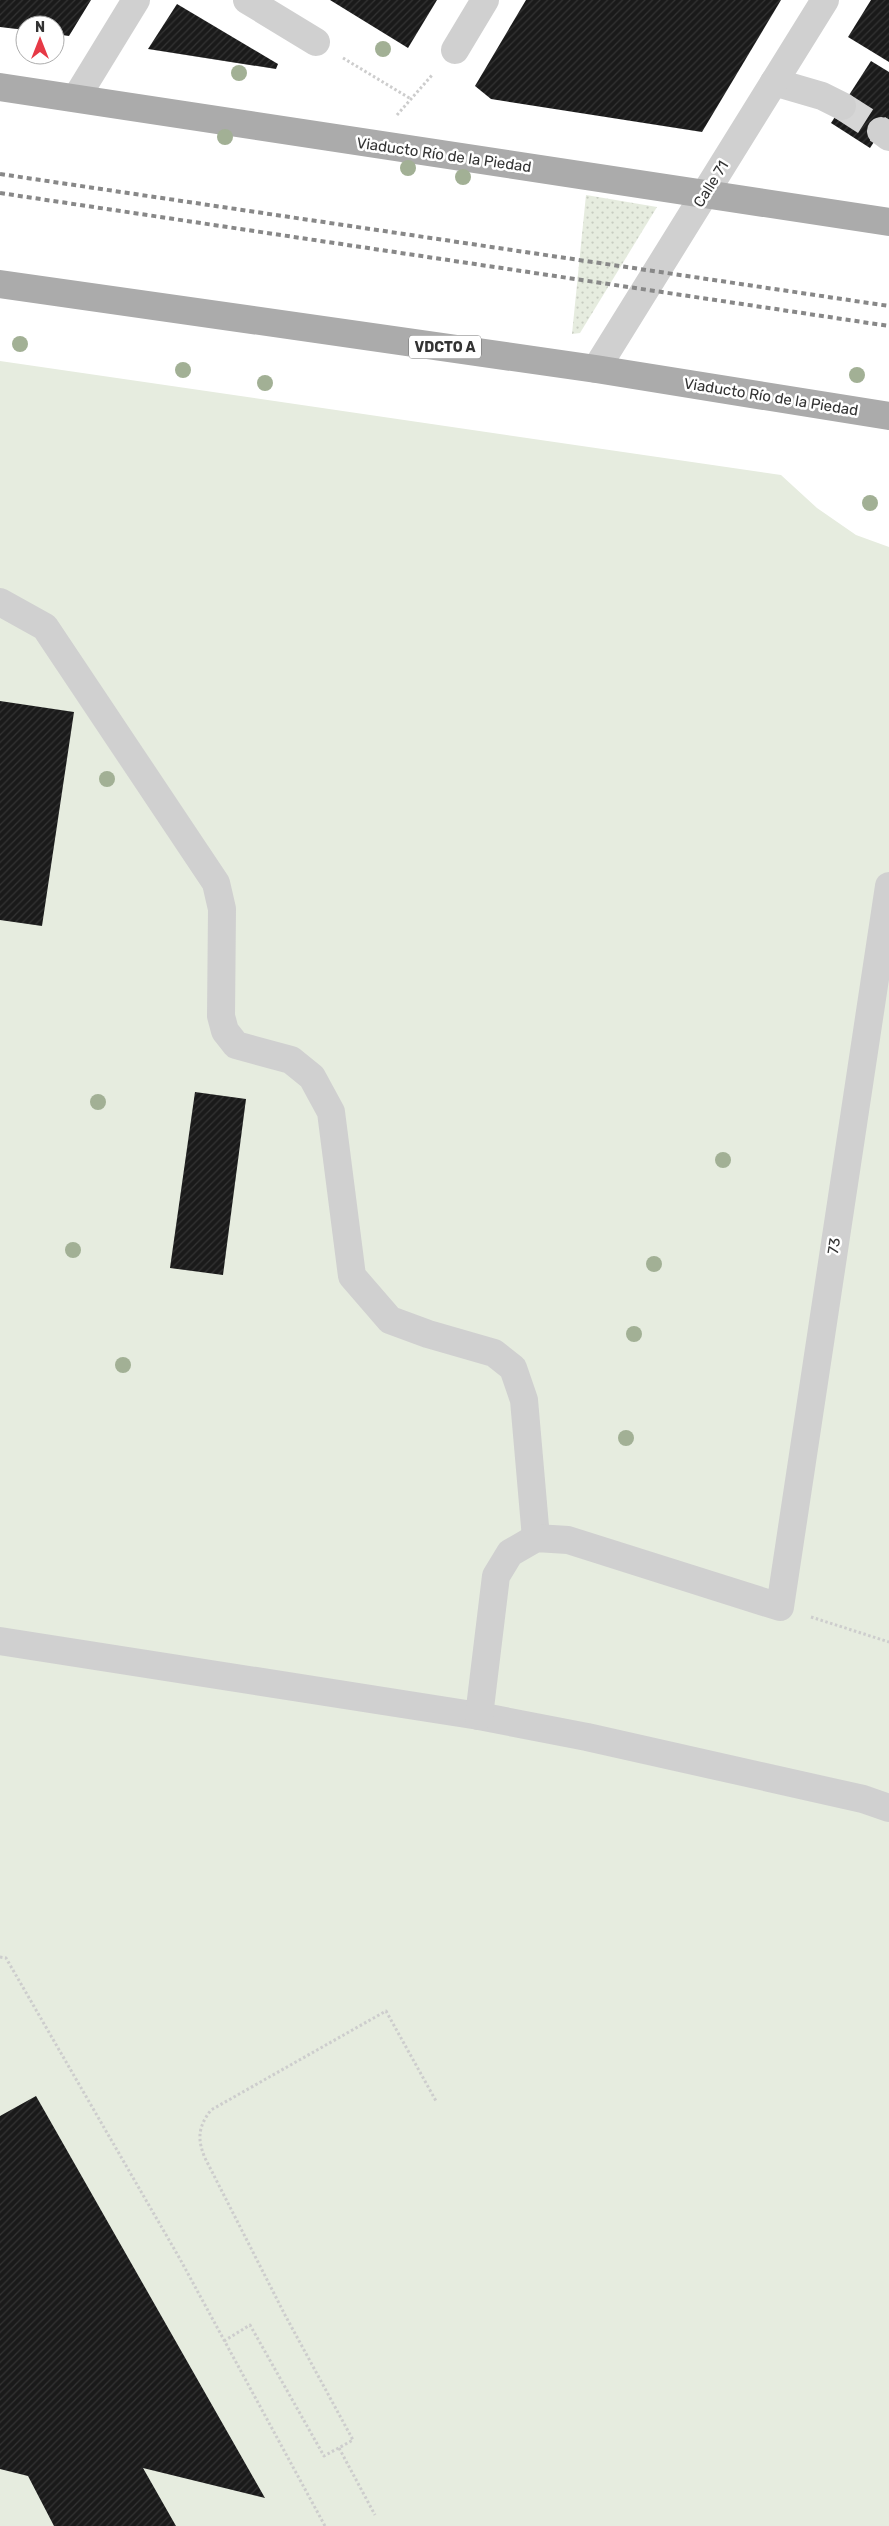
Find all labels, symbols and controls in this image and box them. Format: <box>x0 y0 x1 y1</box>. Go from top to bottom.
north arrow <box>15 15 65 65</box>
text: N <box>35 19 45 36</box>
street label: Viaducto Río de la Piedad <box>355 134 533 176</box>
street label: Calle 71 <box>690 157 732 211</box>
road number: VDCTO A <box>409 336 481 358</box>
street label: Viaducto Río de la Piedad <box>683 374 859 420</box>
street label: 73 <box>824 1236 844 1256</box>

